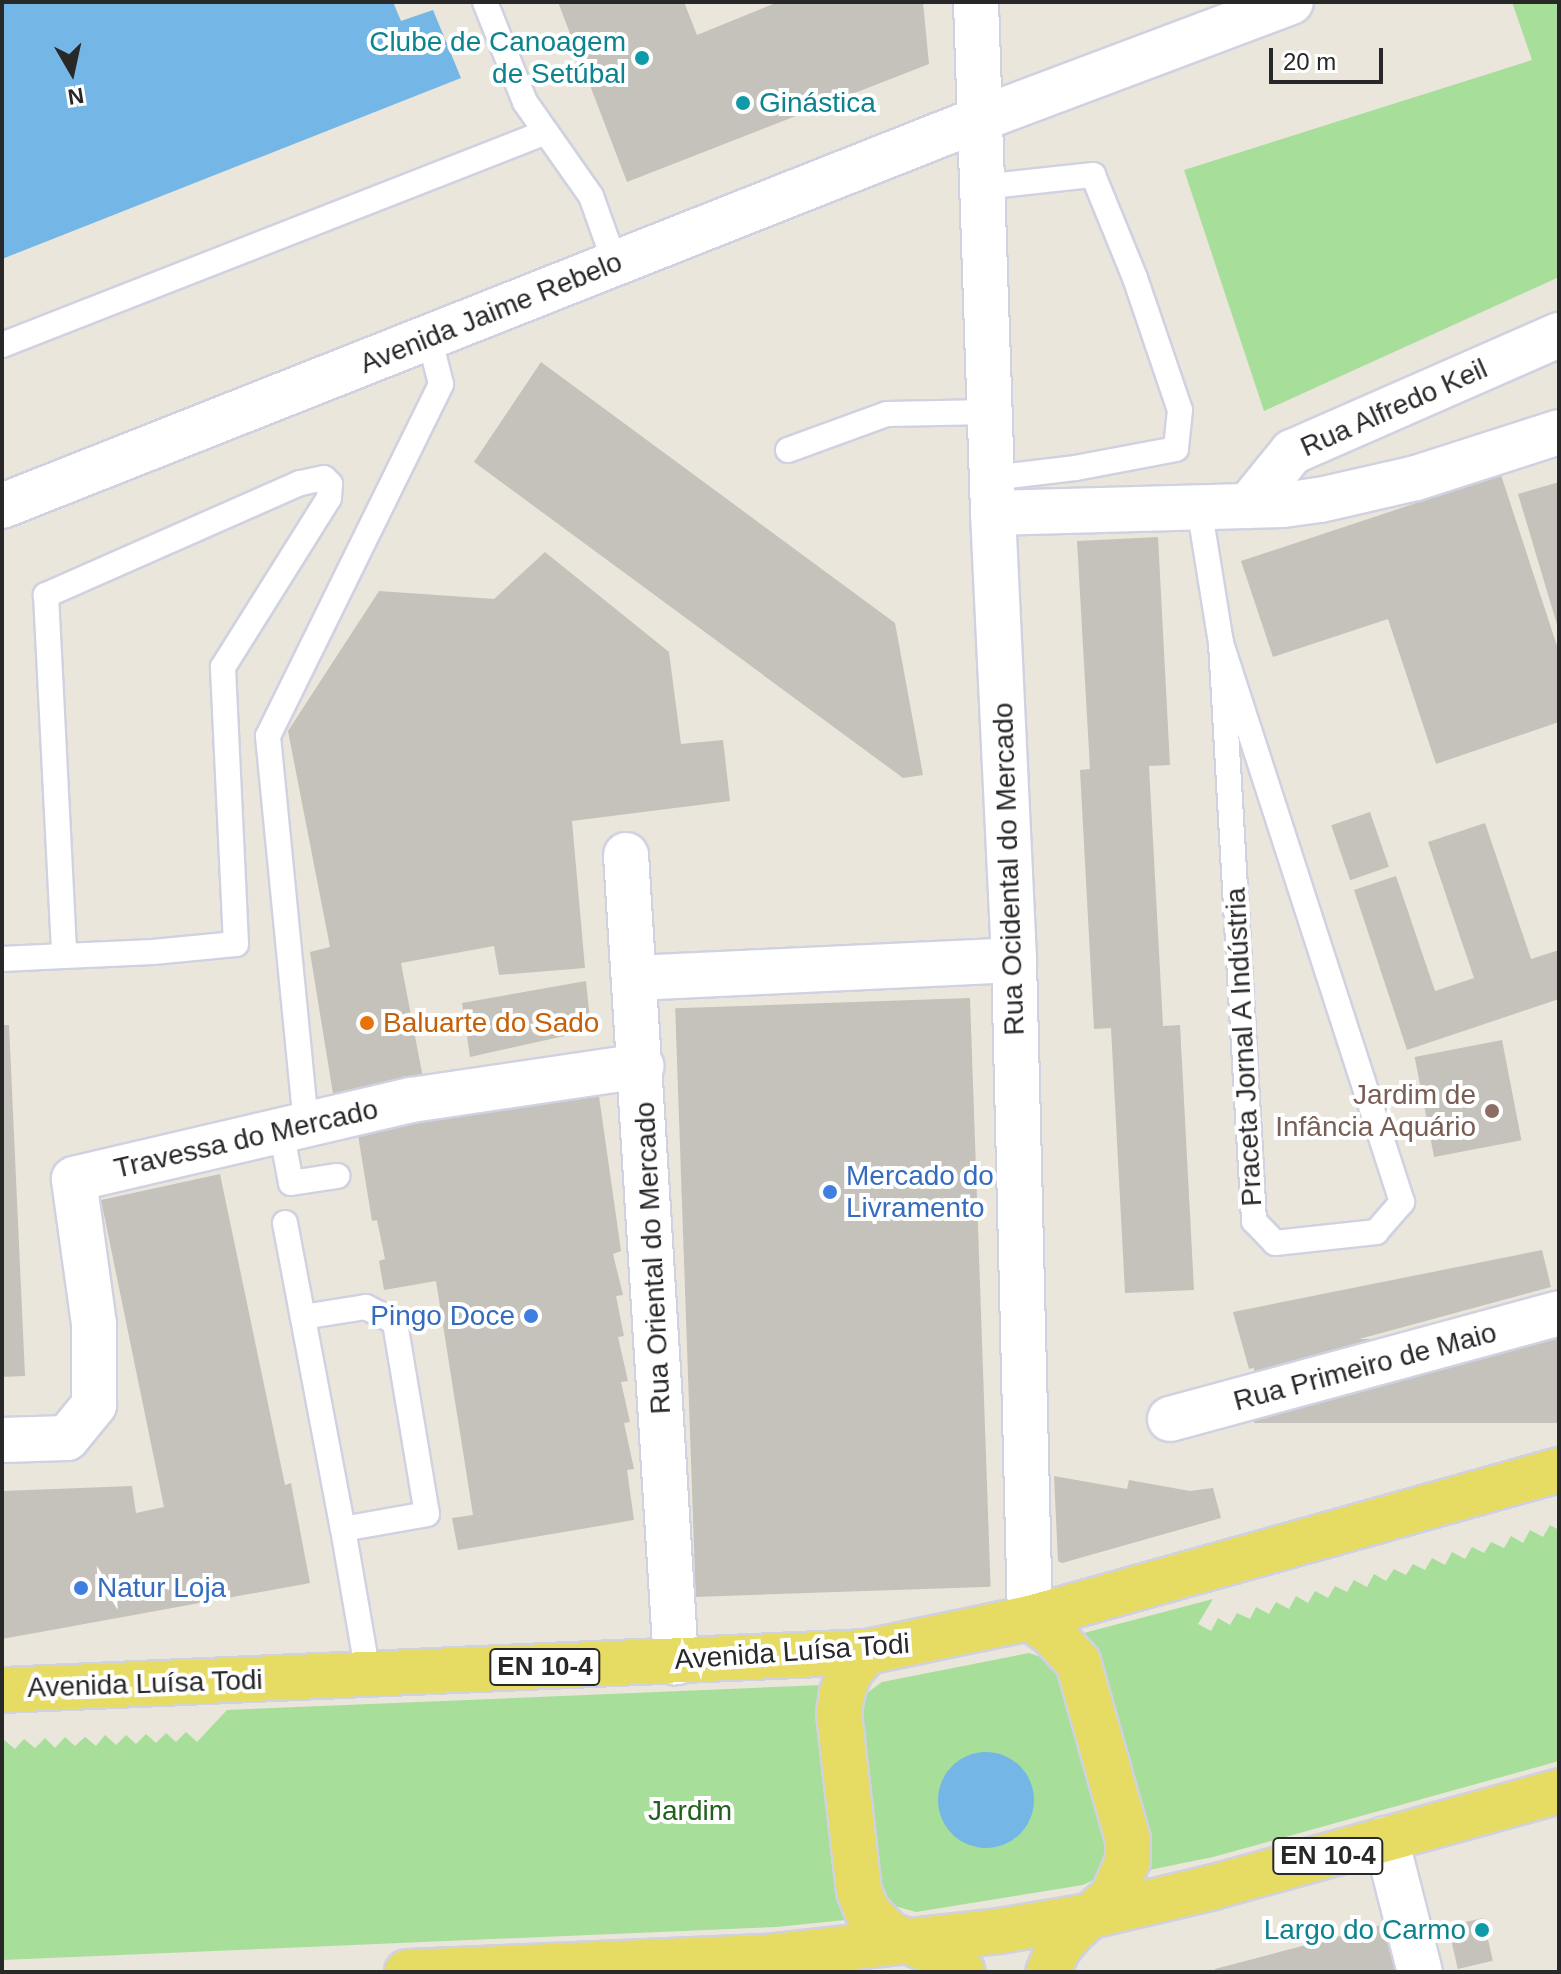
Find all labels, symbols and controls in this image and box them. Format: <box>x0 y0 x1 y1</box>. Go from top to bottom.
place label: Clube de Canoagem de Setúbal <box>369 25 626 91</box>
north arrow <box>32 32 112 112</box>
scale bar <box>1273 32 1387 82</box>
text: 20 m <box>1283 48 1336 75</box>
marker: Clube de Canoagem de Setúbal <box>633 49 651 67</box>
text: N <box>66 83 86 110</box>
place label: Ginástica <box>759 86 876 120</box>
marker: Ginástica <box>734 94 752 112</box>
street label: Avenida Jaime Rebelo <box>355 245 627 381</box>
street label: Rua Alfredo Keil <box>1295 352 1493 464</box>
street label: Rua Ocidental do Mercado <box>986 702 1032 1036</box>
street label: Praceta Jornal A Indústria <box>1219 885 1269 1209</box>
place label: Baluarte do Sado <box>383 1006 599 1040</box>
marker: Baluarte do Sado <box>358 1014 376 1032</box>
place label: Jardim de Infância Aquário <box>1274 1078 1476 1144</box>
street label: Travessa do Mercado <box>111 1092 381 1186</box>
street label: Rua Oriental do Mercado <box>628 1101 678 1415</box>
marker: Jardim de Infância Aquário <box>1483 1102 1501 1120</box>
place label: Mercado do Livramento <box>846 1159 994 1225</box>
marker: Mercado do Livramento <box>821 1183 839 1201</box>
place label: Pingo Doce <box>370 1299 515 1333</box>
marker: Pingo Doce <box>522 1307 540 1325</box>
street label: Rua Primeiro de Maio <box>1230 1316 1500 1418</box>
place label: Natur Loja <box>97 1571 226 1605</box>
marker: Natur Loja <box>72 1579 90 1597</box>
street label: Avenida Luísa Todi <box>673 1627 911 1677</box>
road number: EN 10-4 <box>489 1645 601 1689</box>
street label: Avenida Luísa Todi <box>26 1663 264 1705</box>
park label: Jardim <box>648 1794 732 1828</box>
road number: EN 10-4 <box>1272 1834 1384 1878</box>
place label: Largo do Carmo <box>1264 1913 1466 1947</box>
marker: Largo do Carmo <box>1473 1921 1491 1939</box>

